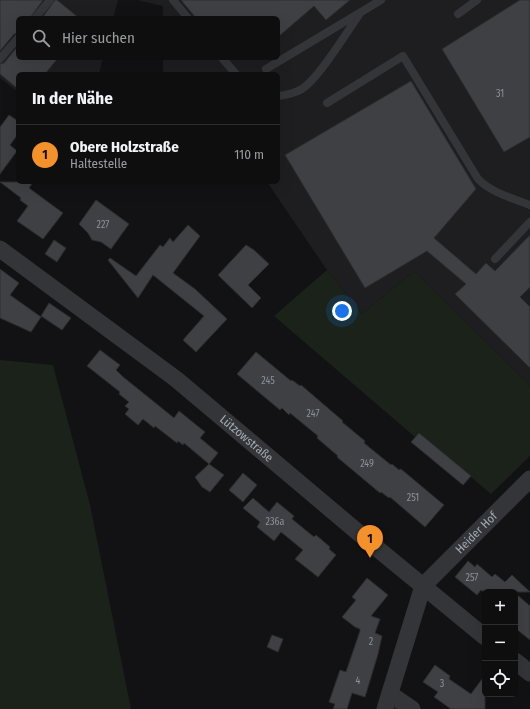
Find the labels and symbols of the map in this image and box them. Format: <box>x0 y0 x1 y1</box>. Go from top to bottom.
house number: 31 <box>496 88 504 100</box>
house number: 227 <box>97 219 109 231</box>
your location <box>332 301 352 321</box>
house number: 245 <box>261 375 275 387</box>
house number: 247 <box>307 408 319 420</box>
street label: Lützowstraße <box>217 412 276 465</box>
house number: 249 <box>360 458 374 470</box>
house number: 251 <box>407 492 419 504</box>
street label: Heider Hof <box>453 508 501 556</box>
house number: 236a <box>266 516 284 528</box>
pin: 1 <box>357 525 383 558</box>
house number: 257 <box>466 572 478 584</box>
house number: 2 <box>369 636 374 648</box>
house number: 4 <box>356 675 361 687</box>
house number: 3 <box>440 678 445 690</box>

